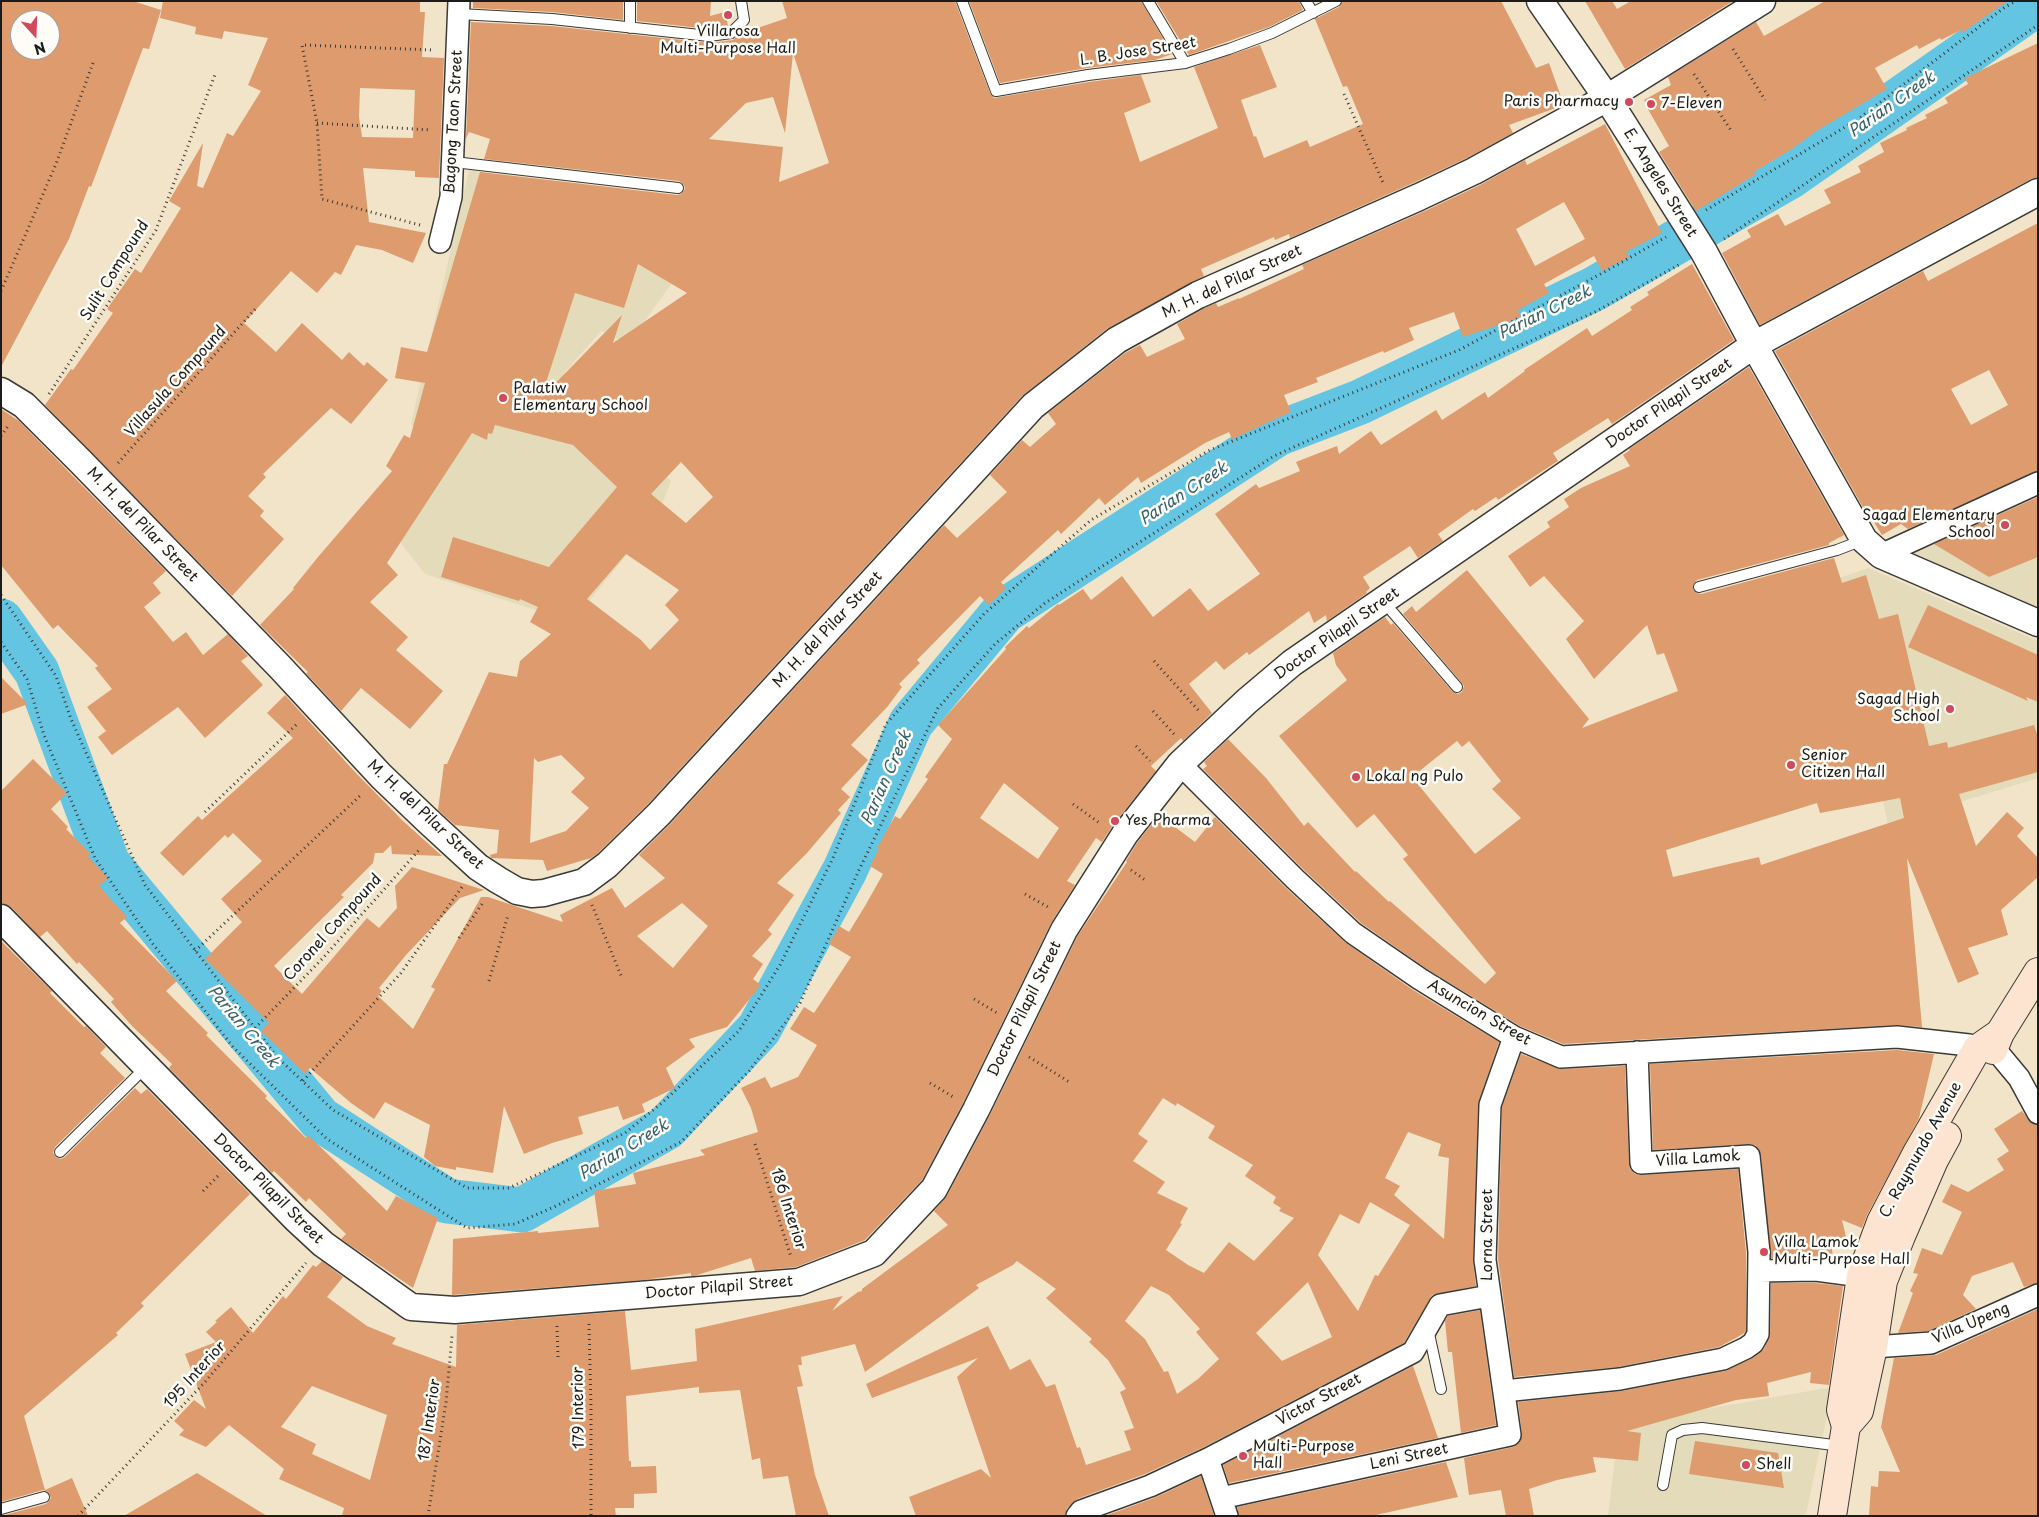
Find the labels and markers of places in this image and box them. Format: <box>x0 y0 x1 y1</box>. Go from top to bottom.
marker: Villarosa Multi-Purpose Hall <box>722 9 734 21</box>
place label: Villarosa Multi-Purpose Hall <box>660 23 796 58</box>
place label: Paris Pharmacy <box>1504 93 1619 111</box>
place label: 7-Eleven <box>1661 95 1722 113</box>
marker: Paris Pharmacy <box>1623 96 1635 108</box>
marker: 7-Eleven <box>1645 98 1657 110</box>
place label: Palatiw Elementary School <box>513 380 648 415</box>
marker: Palatiw Elementary School <box>497 392 509 404</box>
place label: Sagad Elementary School <box>1862 507 1995 542</box>
marker: Sagad Elementary School <box>1999 519 2011 531</box>
place label: Sagad High School <box>1857 691 1940 726</box>
marker: Sagad High School <box>1944 703 1956 715</box>
place label: Senior Citizen Hall <box>1801 747 1885 782</box>
marker: Senior Citizen Hall <box>1785 759 1797 771</box>
place label: Lokal ng Pulo <box>1366 768 1463 786</box>
marker: Lokal ng Pulo <box>1350 771 1362 783</box>
place label: Yes Pharma <box>1125 812 1211 830</box>
marker: Yes Pharma <box>1109 815 1121 827</box>
place label: Villa Lamok Multi-Purpose Hall <box>1774 1234 1910 1269</box>
marker: Villa Lamok Multi-Purpose Hall <box>1758 1246 1770 1258</box>
place label: Multi-Purpose Hall <box>1253 1438 1354 1473</box>
marker: Multi-Purpose Hall <box>1237 1450 1249 1462</box>
place label: Shell <box>1756 1456 1791 1474</box>
marker: Shell <box>1740 1459 1752 1471</box>

